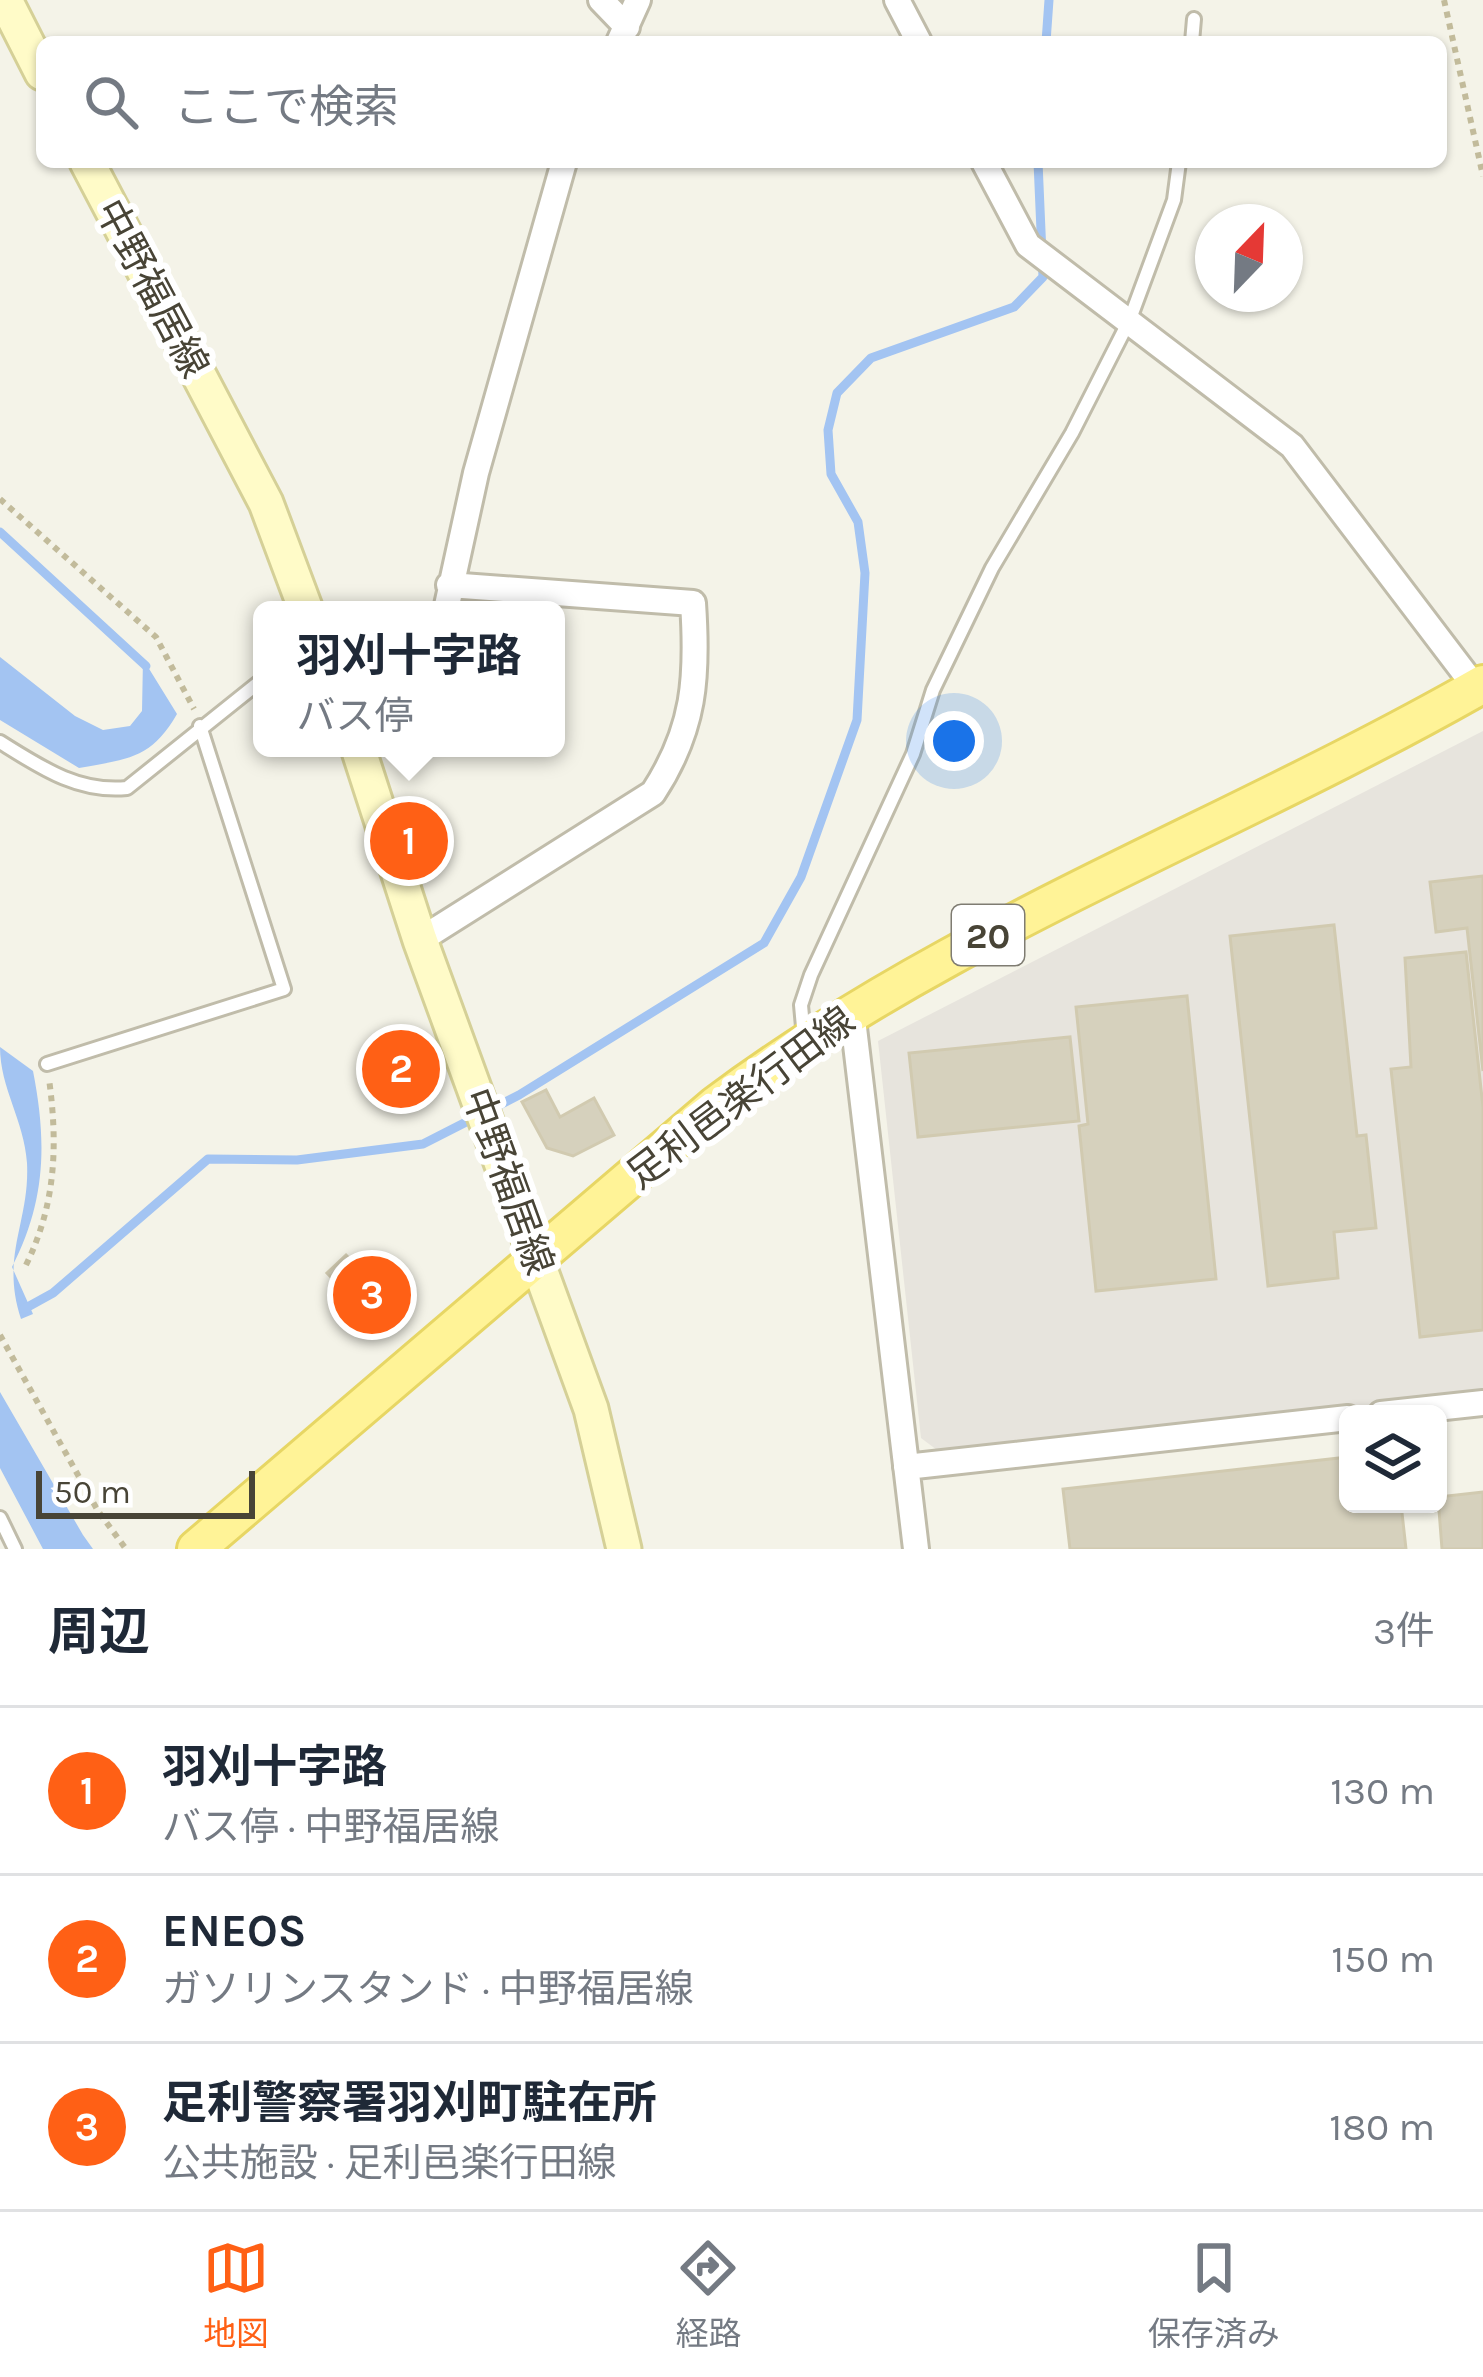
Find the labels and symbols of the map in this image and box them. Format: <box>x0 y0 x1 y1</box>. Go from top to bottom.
street label: 中野福居線 <box>86 192 218 385</box>
north arrow <box>1195 204 1303 312</box>
your location <box>924 711 984 771</box>
pin: 1 <box>370 796 448 886</box>
road number: 20 <box>952 905 1024 965</box>
street label: 足利邑楽行田線 <box>618 997 863 1198</box>
pin: 2 <box>362 1024 440 1114</box>
street label: 中野福居線 <box>453 1082 563 1281</box>
pin: 3 <box>333 1250 411 1340</box>
scale bar <box>36 1465 255 1518</box>

